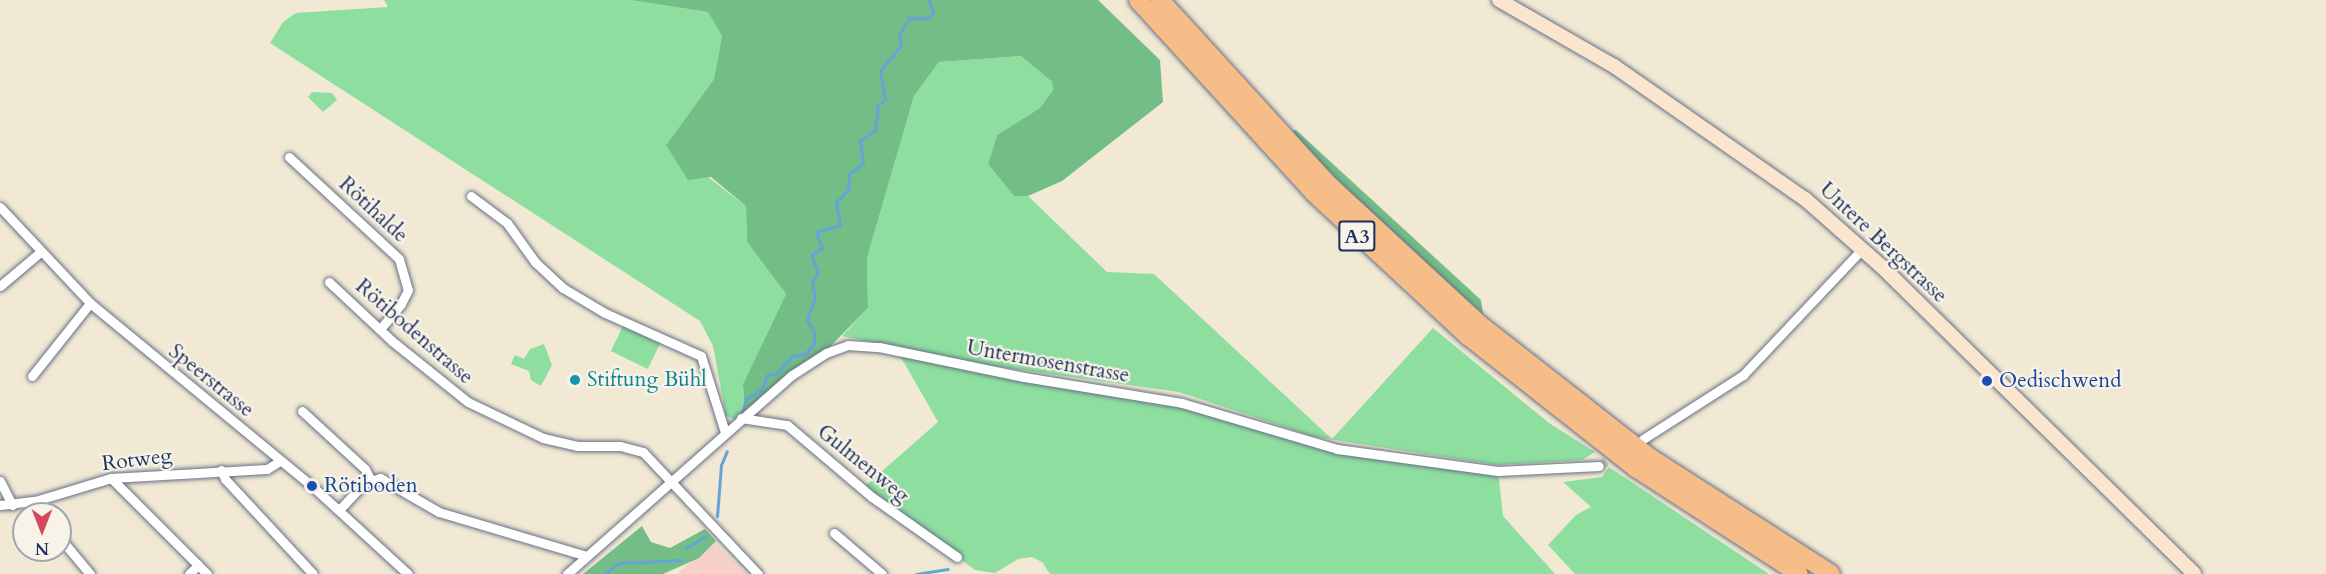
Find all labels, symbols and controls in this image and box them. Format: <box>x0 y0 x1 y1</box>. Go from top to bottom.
street label: Rötihalde <box>333 172 413 248</box>
street label: Untere Bergstrasse <box>1814 177 1952 309</box>
road number: A3 <box>1338 219 1376 253</box>
street label: Rötibodenstrasse <box>350 274 478 390</box>
street label: Untermosenstrasse <box>965 335 1131 389</box>
street label: Speerstrasse <box>163 339 259 423</box>
place label: Stiftung Bühl <box>587 367 707 393</box>
place label: Oedischwend <box>1999 368 2121 394</box>
marker: Stiftung Bühl <box>568 373 582 387</box>
marker: Oedischwend <box>1980 374 1994 388</box>
street label: Gulmenweg <box>812 419 914 509</box>
street label: Rotweg <box>100 443 174 477</box>
place label: Rötiboden <box>324 473 418 499</box>
marker: Rötiboden <box>305 479 319 493</box>
north arrow <box>12 502 72 562</box>
text: N <box>35 537 49 559</box>

